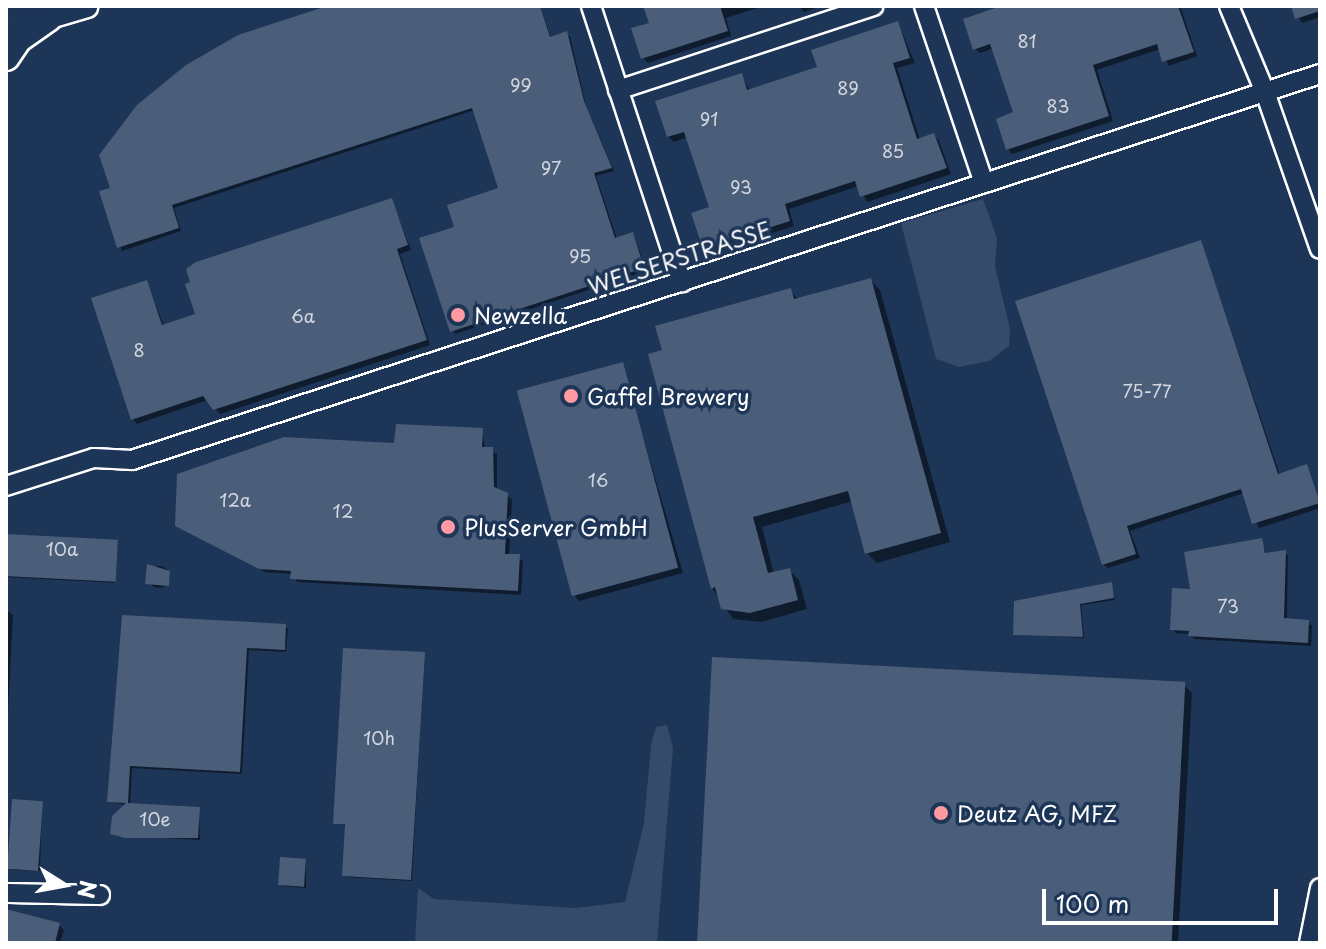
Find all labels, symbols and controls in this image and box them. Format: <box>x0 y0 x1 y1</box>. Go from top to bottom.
house number: 81 <box>1017 30 1037 52</box>
house number: 99 <box>510 74 532 96</box>
house number: 89 <box>837 77 859 99</box>
house number: 83 <box>1047 95 1069 117</box>
house number: 91 <box>700 108 718 130</box>
house number: 85 <box>882 140 904 162</box>
house number: 97 <box>541 157 561 179</box>
house number: 93 <box>730 176 752 198</box>
street label: WELSERSTRASSE <box>584 215 774 299</box>
house number: 95 <box>569 245 591 267</box>
place label: Newzella <box>474 302 567 328</box>
house number: 6a <box>291 305 315 327</box>
marker: Newzella <box>449 306 467 324</box>
house number: 8 <box>133 339 145 361</box>
house number: 75-77 <box>1123 380 1171 402</box>
place label: Gaffel Brewery <box>587 383 748 409</box>
marker: Gaffel Brewery <box>562 387 580 405</box>
house number: 16 <box>588 469 608 491</box>
house number: 12a <box>219 489 251 511</box>
house number: 12 <box>333 500 353 522</box>
place label: PlusServer GmbH <box>464 514 648 540</box>
marker: PlusServer GmbH <box>439 518 457 536</box>
house number: 10a <box>46 538 78 560</box>
house number: 73 <box>1217 595 1239 617</box>
house number: 10h <box>363 727 395 749</box>
place label: Deutz AG, MFZ <box>957 800 1119 826</box>
marker: Deutz AG, MFZ <box>932 804 950 822</box>
house number: 10e <box>139 808 171 830</box>
north arrow <box>24 845 104 925</box>
scale bar <box>1046 873 1282 923</box>
text: N <box>70 878 106 901</box>
text: 100 m <box>1056 885 1129 921</box>

